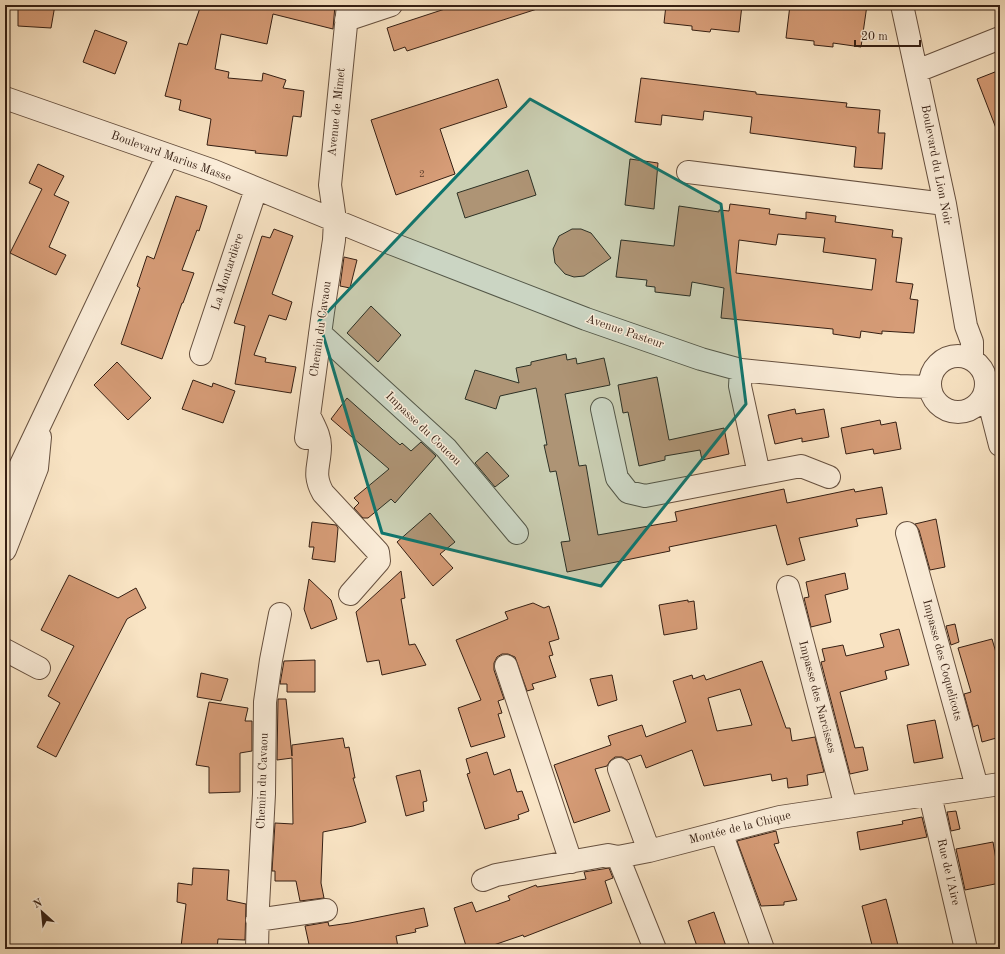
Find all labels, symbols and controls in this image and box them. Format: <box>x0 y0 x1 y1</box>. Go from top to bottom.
scale bar <box>855 22 920 48</box>
text: 20 m <box>861 31 888 43</box>
street label: Avenue de Mimet <box>326 67 348 157</box>
street label: Boulevard du Lion Noir <box>918 104 954 226</box>
street label: Boulevard Marius Masse <box>109 130 233 185</box>
house number: 2 <box>419 169 425 179</box>
street label: La Montardière <box>210 231 246 312</box>
street label: Chemin du Cavaou <box>308 280 334 378</box>
street label: Avenue Pasteur <box>585 313 665 351</box>
street label: Impasse du Coucou <box>383 390 463 468</box>
street label: Impasse des Coquelicots <box>920 598 964 722</box>
street label: Impasse des Narcisses <box>796 640 838 754</box>
street label: Chemin du Cavaou <box>255 732 271 829</box>
street label: Montée de la Chique <box>688 809 793 846</box>
street label: Rue de l'Aire <box>935 838 962 907</box>
north arrow <box>22 892 62 932</box>
text: N <box>32 897 45 911</box>

